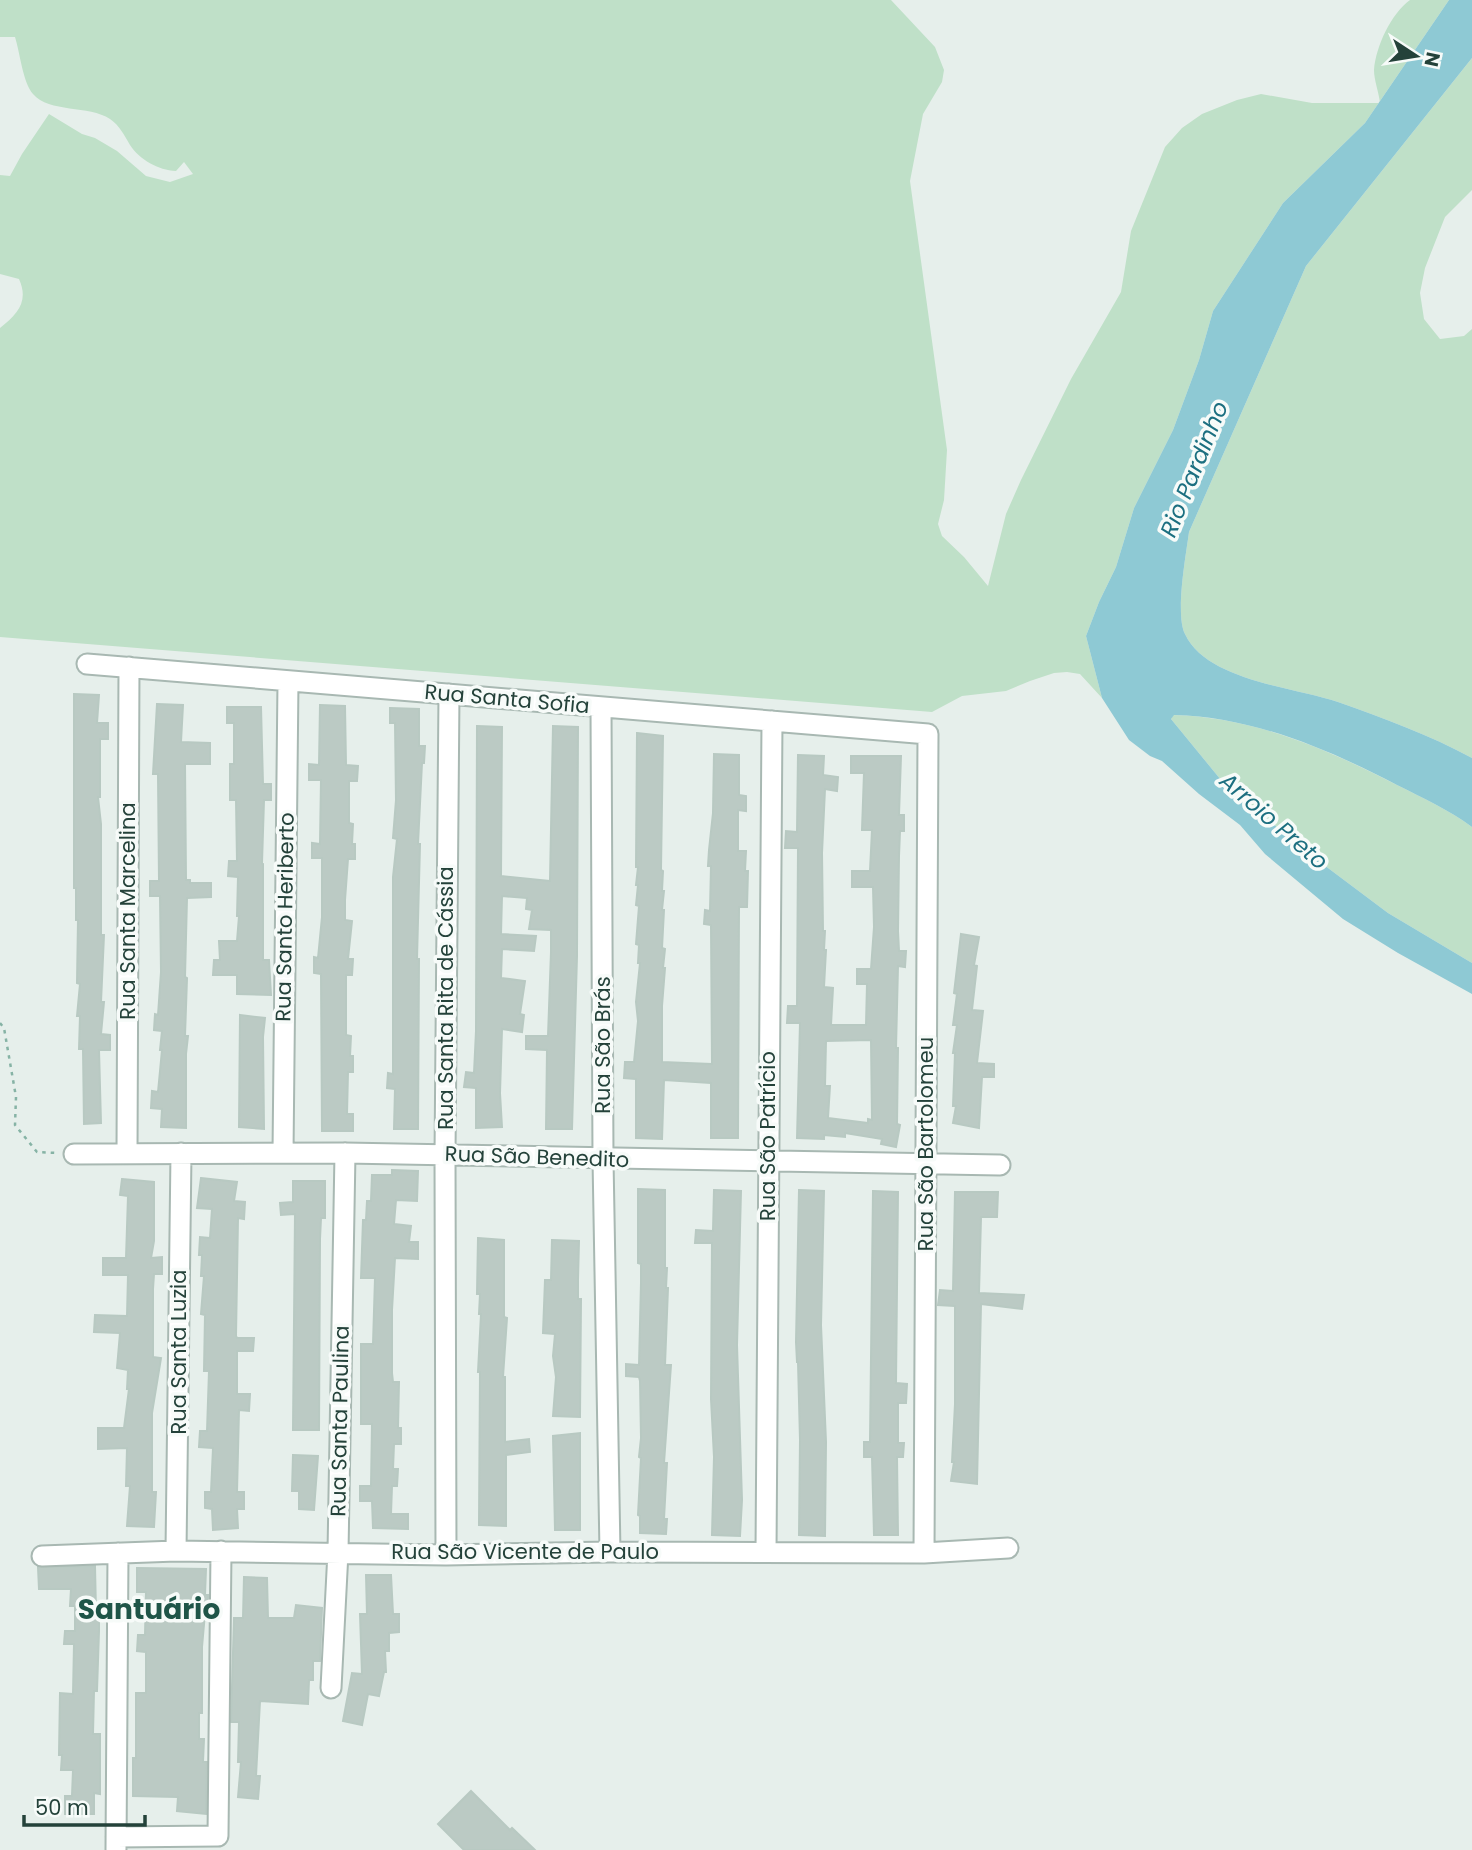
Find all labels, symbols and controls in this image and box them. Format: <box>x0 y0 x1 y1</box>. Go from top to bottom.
north arrow <box>1381 21 1451 91</box>
text: N <box>1417 50 1447 69</box>
water label: Rio Pardinho <box>1152 396 1236 542</box>
street label: Rua Santa Sofia <box>423 677 591 720</box>
water label: Arroio Preto <box>1212 764 1335 877</box>
street label: Rua Santa Marcelina <box>113 802 142 1020</box>
street label: Rua Santo Heriberto <box>268 812 301 1022</box>
street label: Rua Santa Rita de Cássia <box>431 866 460 1130</box>
street label: Rua São Brás <box>588 976 617 1114</box>
street label: Rua São Bartolomeu <box>911 1037 940 1251</box>
street label: Rua São Patrício <box>753 1051 782 1221</box>
street label: Rua São Benedito <box>444 1139 630 1174</box>
street label: Rua Santa Luzia <box>164 1270 193 1434</box>
street label: Rua Santa Paulina <box>323 1325 356 1517</box>
street label: Rua São Vicente de Paulo <box>391 1537 659 1566</box>
district label: Santuário <box>78 1590 220 1629</box>
scale bar <box>24 1784 145 1828</box>
text: 50 m <box>35 1793 89 1822</box>

